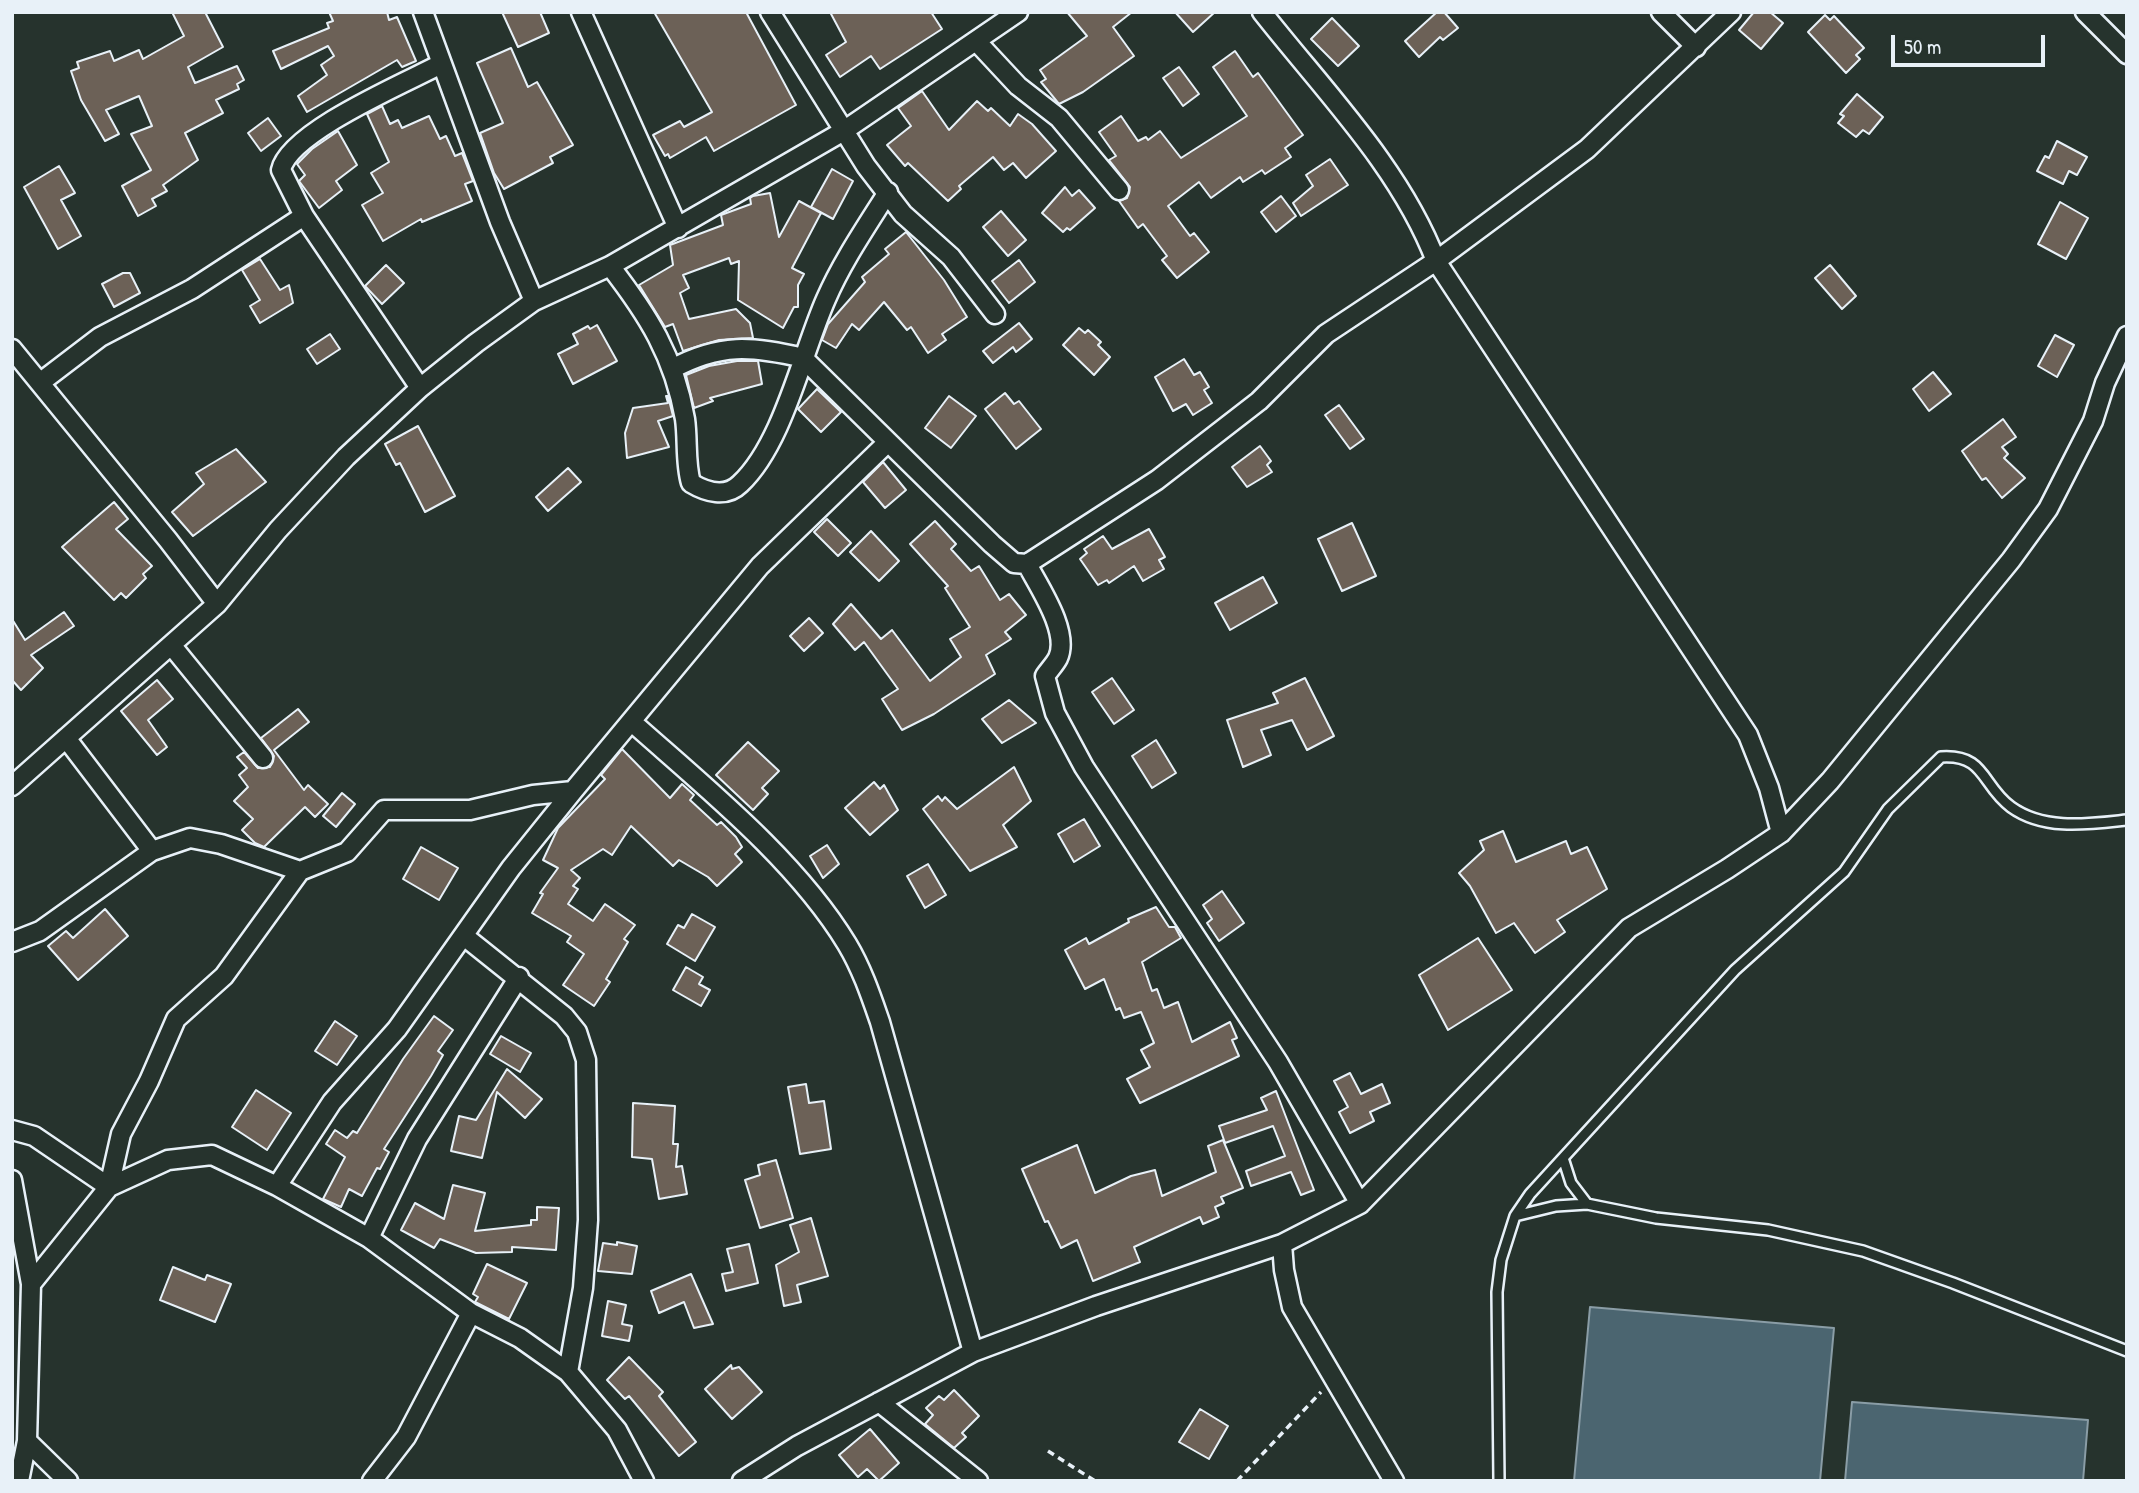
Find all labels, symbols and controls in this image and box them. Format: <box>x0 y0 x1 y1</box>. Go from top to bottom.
scale bar <box>1894 21 2048 65</box>
text: 50 m <box>1904 32 1941 61</box>

